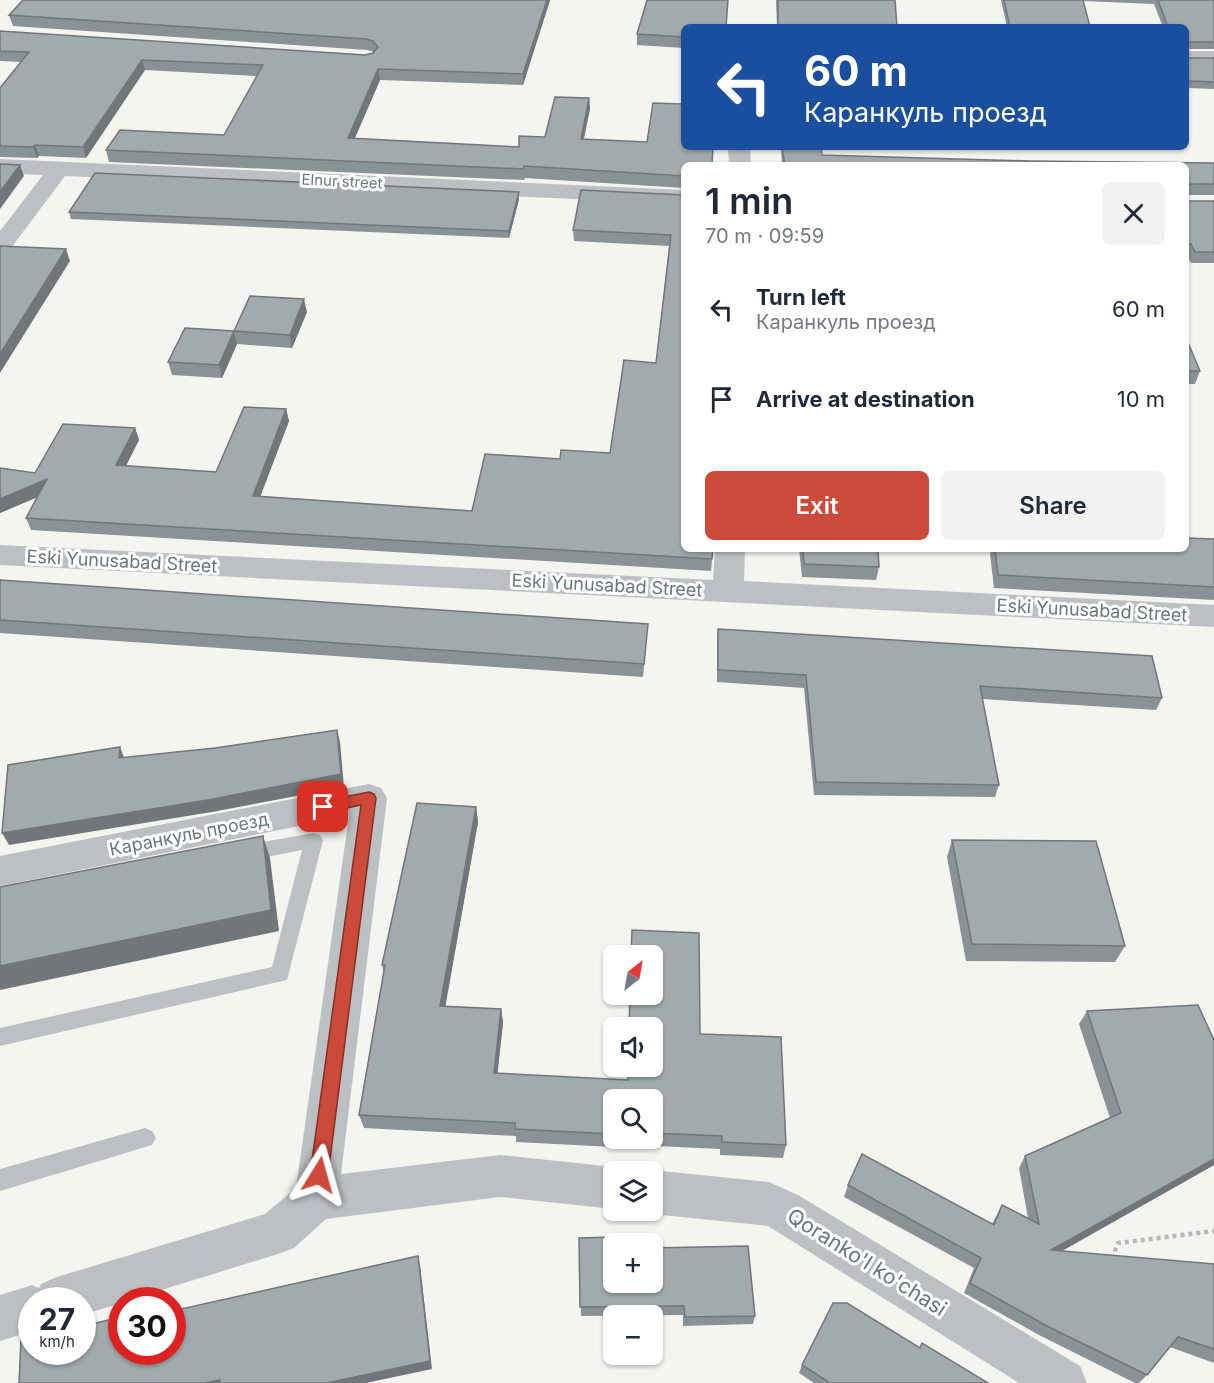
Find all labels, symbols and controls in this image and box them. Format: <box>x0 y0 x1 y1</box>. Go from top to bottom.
text: 60 m <box>804 45 908 96</box>
icon: left <box>705 48 783 126</box>
text: Каранкуль проезд <box>804 96 1047 129</box>
street label: Elnur street <box>301 169 383 193</box>
text: 1 min <box>705 179 793 223</box>
button: close <box>1102 182 1165 245</box>
text: 70 m · 09:59 <box>705 224 824 248</box>
text: Turn left <box>756 284 846 310</box>
icon: left <box>705 293 738 326</box>
text: 60 m <box>1112 296 1165 322</box>
text: Каранкуль проезд <box>756 310 936 334</box>
icon: arrive <box>705 383 738 416</box>
text: Arrive at destination <box>756 386 975 412</box>
text: 10 m <box>1117 386 1165 412</box>
button: Exit <box>705 471 929 540</box>
button: Share <box>941 471 1165 540</box>
street label: Eski Yunusabad Street <box>26 546 218 576</box>
street label: Eski Yunusabad Street <box>511 570 703 600</box>
street label: Eski Yunusabad Street <box>996 595 1188 625</box>
pin <box>297 781 348 832</box>
icon: arrive <box>306 790 339 823</box>
street label: Каранкуль проезд <box>108 808 270 860</box>
north arrow <box>603 945 663 1005</box>
map controls <box>603 945 663 1365</box>
button: sound <box>603 1017 663 1077</box>
button: search <box>603 1089 663 1149</box>
position arrow <box>287 1143 351 1207</box>
button: layers <box>603 1161 663 1221</box>
street label: Qoranko'l ko'chasi <box>783 1203 951 1321</box>
button: + <box>603 1233 663 1293</box>
speed limit sign: 30 <box>108 1287 186 1365</box>
text: 27 <box>39 1301 75 1337</box>
button: − <box>603 1305 663 1365</box>
text: km/h <box>39 1332 75 1351</box>

